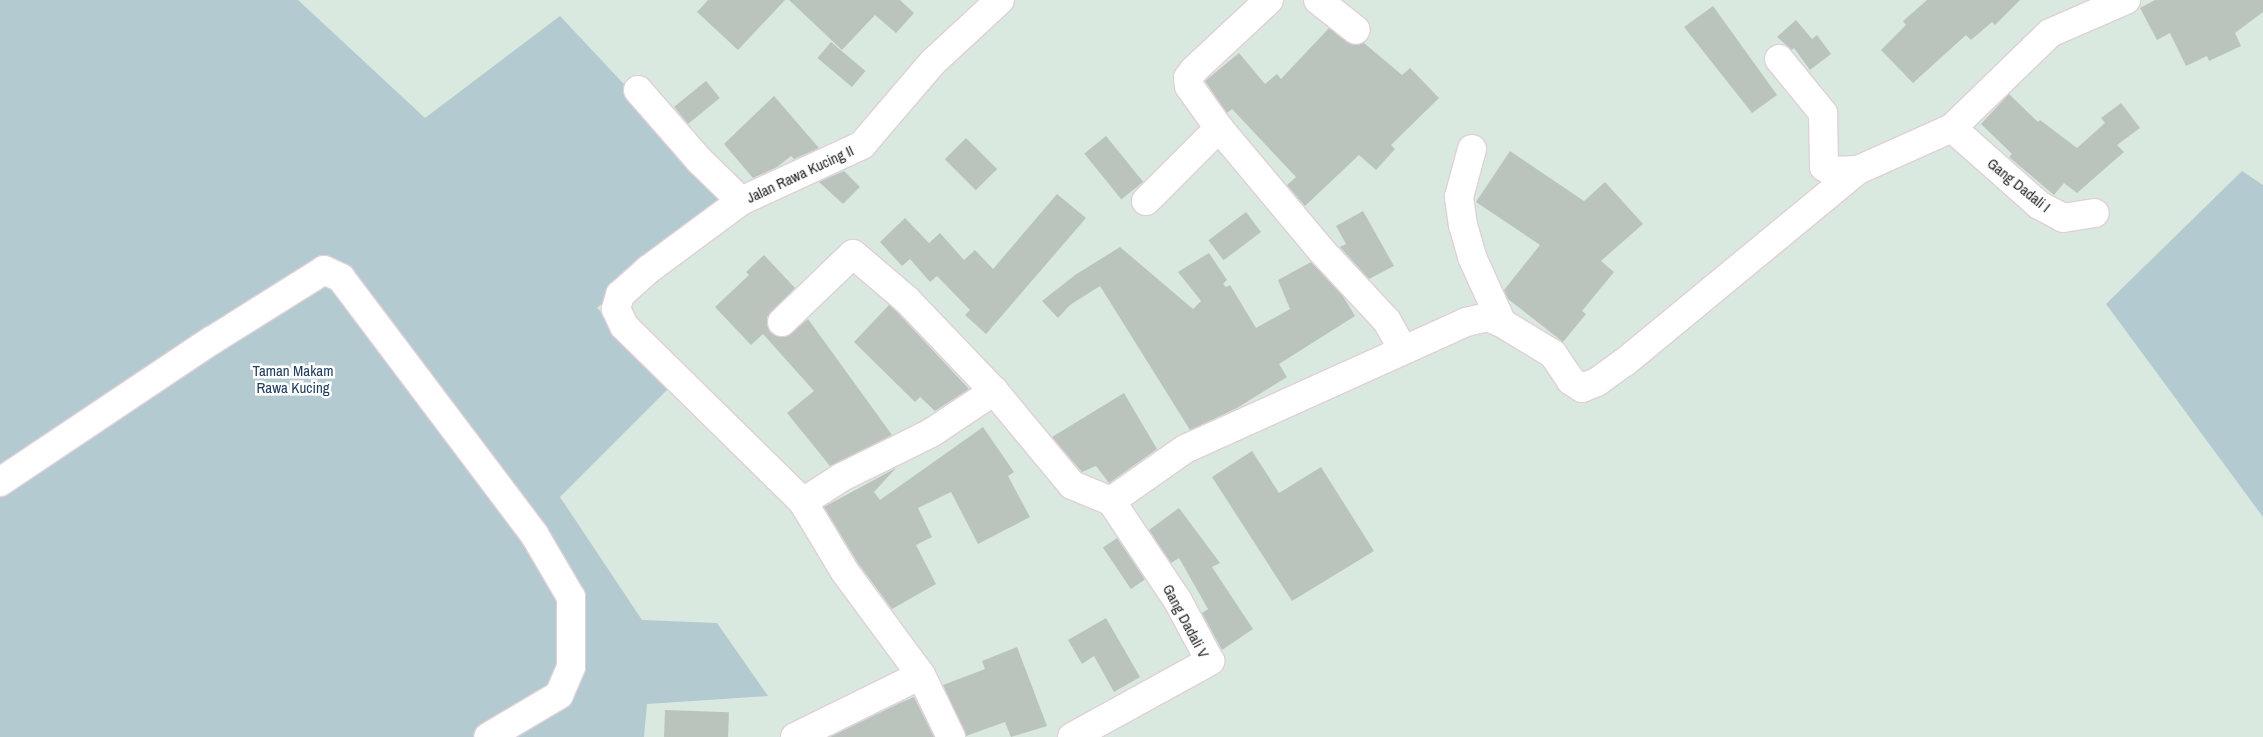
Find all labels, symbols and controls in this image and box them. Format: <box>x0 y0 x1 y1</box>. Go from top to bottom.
street label: Jalan Rawa Kucing II <box>744 141 856 207</box>
street label: Gang Dadali I <box>1984 154 2054 216</box>
park label: Taman Makam Rawa Kucing <box>253 361 333 396</box>
street label: Gang Dadali V <box>1159 581 1213 661</box>

